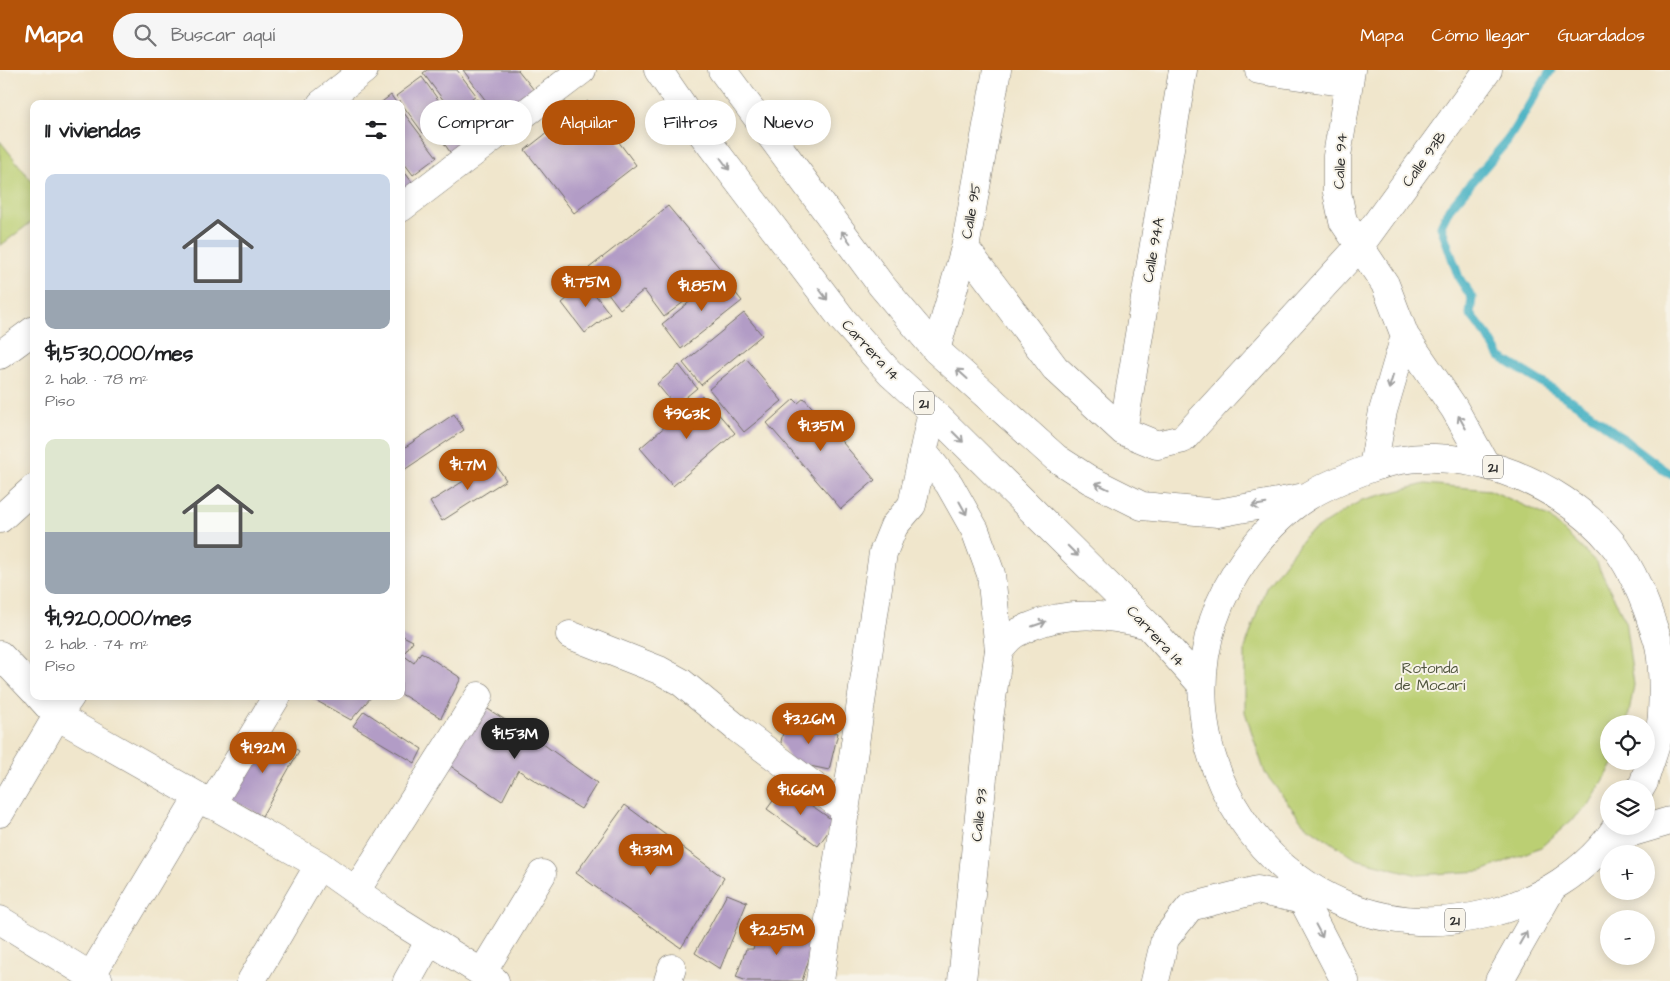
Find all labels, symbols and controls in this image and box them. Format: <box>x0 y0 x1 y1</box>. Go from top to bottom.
search box <box>113 13 463 58</box>
text: Mapa <box>25 18 83 52</box>
icon: search <box>131 21 159 49</box>
text: Buscar aquí <box>171 22 275 49</box>
text: Mapa <box>1360 23 1404 48</box>
text: Cómo llegar <box>1432 23 1530 48</box>
text: Guardados <box>1558 23 1645 48</box>
chip: Comprar <box>420 100 532 145</box>
chip: Alquilar <box>542 100 635 145</box>
chip: Filtros <box>645 100 736 145</box>
chip: Nuevo <box>746 100 831 145</box>
text: 11 viviendas <box>45 116 141 145</box>
icon: filters <box>362 116 390 144</box>
street label: Calle 93B <box>1397 127 1452 191</box>
street label: Calle 94 <box>1329 133 1352 189</box>
one-way arrow <box>719 157 730 170</box>
street label: Calle 95 <box>956 181 987 241</box>
icon: home <box>173 206 263 296</box>
street label: Calle 94A <box>1137 216 1170 284</box>
one-way arrow <box>840 231 851 244</box>
pin: $1.75M <box>545 266 627 308</box>
pin: $1.85M <box>661 270 743 312</box>
text: $1.75M <box>562 271 610 293</box>
text: $1.85M <box>678 275 726 297</box>
one-way arrow <box>817 287 828 300</box>
street label: Carrera 14 <box>837 315 905 386</box>
text: $1,530,000/mes <box>45 339 193 368</box>
text: 2 hab. · 78 m² <box>45 368 148 390</box>
one-way arrow <box>956 368 969 380</box>
one-way arrow <box>1386 374 1396 390</box>
text: Piso <box>45 390 75 412</box>
road number: 21 <box>914 392 934 414</box>
pin: $963K <box>652 398 722 440</box>
text: $963K <box>664 403 710 425</box>
pin: $1.35M <box>780 410 862 452</box>
text: $1.35M <box>798 415 844 437</box>
one-way arrow <box>1457 415 1467 430</box>
one-way arrow <box>952 431 964 443</box>
pin: $1.7M <box>433 448 503 491</box>
text: $1.7M <box>450 454 486 476</box>
road number: 21 <box>1483 456 1503 478</box>
icon: home <box>173 471 263 561</box>
one-way arrow <box>1095 481 1110 490</box>
one-way arrow <box>958 500 968 514</box>
one-way arrow <box>1251 501 1267 511</box>
one-way arrow <box>1067 545 1079 557</box>
street label: Carrera 14 <box>1122 601 1190 672</box>
text: $1,920,000/mes <box>45 604 192 633</box>
one-way arrow <box>1030 619 1046 628</box>
text: 2 hab. · 74 m² <box>45 633 149 655</box>
text: Piso <box>45 655 75 677</box>
park label: Rotonda de Mocarí <box>1395 658 1466 696</box>
pin: $3.26M <box>768 702 850 745</box>
text: $3.26M <box>783 708 835 730</box>
map controls <box>1600 715 1655 965</box>
button: locate <box>1600 715 1655 770</box>
pin: $1.53M <box>474 718 556 760</box>
text: $1.53M <box>492 723 538 745</box>
pin: $1.92M <box>222 732 304 774</box>
text: $1.92M <box>241 737 285 759</box>
pin: $1.66M <box>760 774 842 816</box>
text: $1.66M <box>778 779 824 801</box>
button: layers <box>1600 780 1655 835</box>
street label: Calle 93 <box>966 787 993 843</box>
pin: $1.33M <box>610 834 692 876</box>
text: $1.33M <box>630 839 672 861</box>
button: + <box>1600 845 1655 900</box>
road number: 21 <box>1445 908 1465 932</box>
button: − <box>1600 910 1655 965</box>
pin: $2.25M <box>736 914 818 956</box>
text: $2.25M <box>750 919 804 941</box>
one-way arrow <box>1315 923 1324 938</box>
one-way arrow <box>1518 932 1528 946</box>

